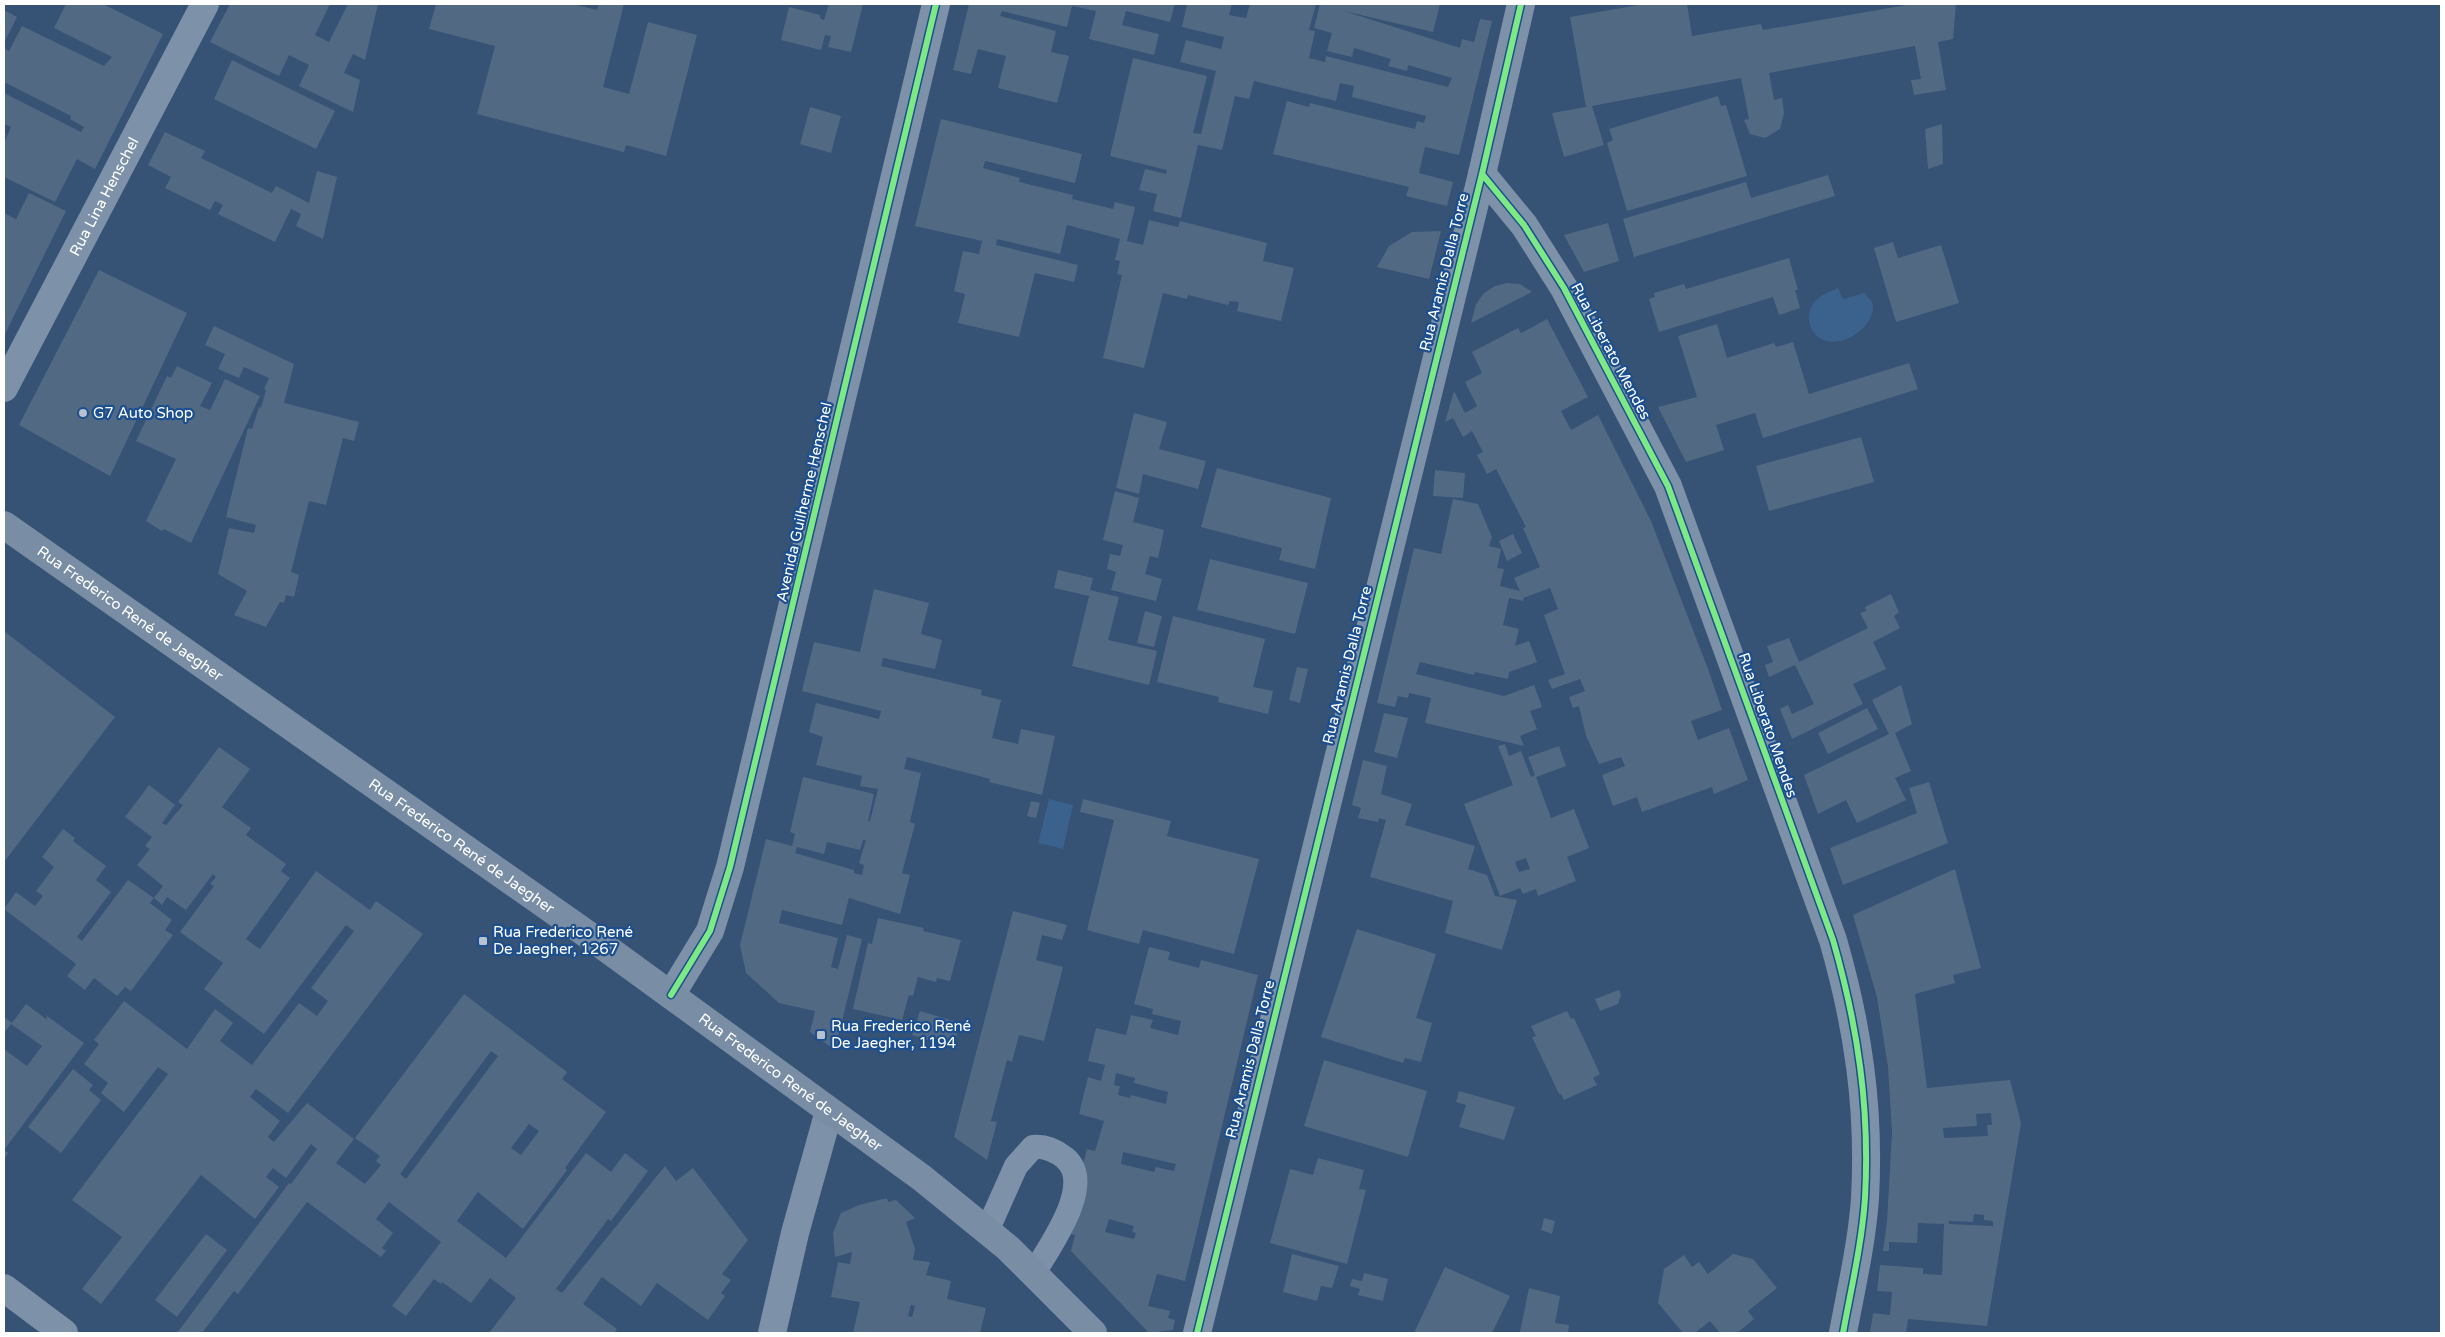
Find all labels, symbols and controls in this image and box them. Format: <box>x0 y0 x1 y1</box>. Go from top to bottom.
street label: Rua Lina Henschel <box>66 134 143 259</box>
street label: Rua Aramis Dalla Torre <box>1416 191 1472 353</box>
street label: Rua Liberato Mendes <box>1567 280 1655 422</box>
street label: Avenida Guilherme Henschel <box>772 400 836 604</box>
place label: G7 Auto Shop <box>93 404 193 422</box>
marker: G7 Auto Shop <box>77 407 89 419</box>
street label: Rua Frederico René de Jaegher <box>34 542 227 685</box>
street label: Rua Aramis Dalla Torre <box>1319 584 1375 746</box>
street label: Rua Liberato Mendes <box>1735 650 1801 800</box>
street label: Rua Frederico René de Jaegher <box>365 775 558 918</box>
place label: Rua Frederico René De Jaegher, 1267 <box>493 923 633 958</box>
marker: Rua Frederico René De Jaegher, 1267 <box>477 935 489 947</box>
street label: Rua Aramis Dalla Torre <box>1222 978 1278 1140</box>
street label: Rua Frederico René de Jaegher <box>695 1009 886 1155</box>
place label: Rua Frederico René De Jaegher, 1194 <box>831 1017 971 1052</box>
marker: Rua Frederico René De Jaegher, 1194 <box>815 1029 827 1041</box>

